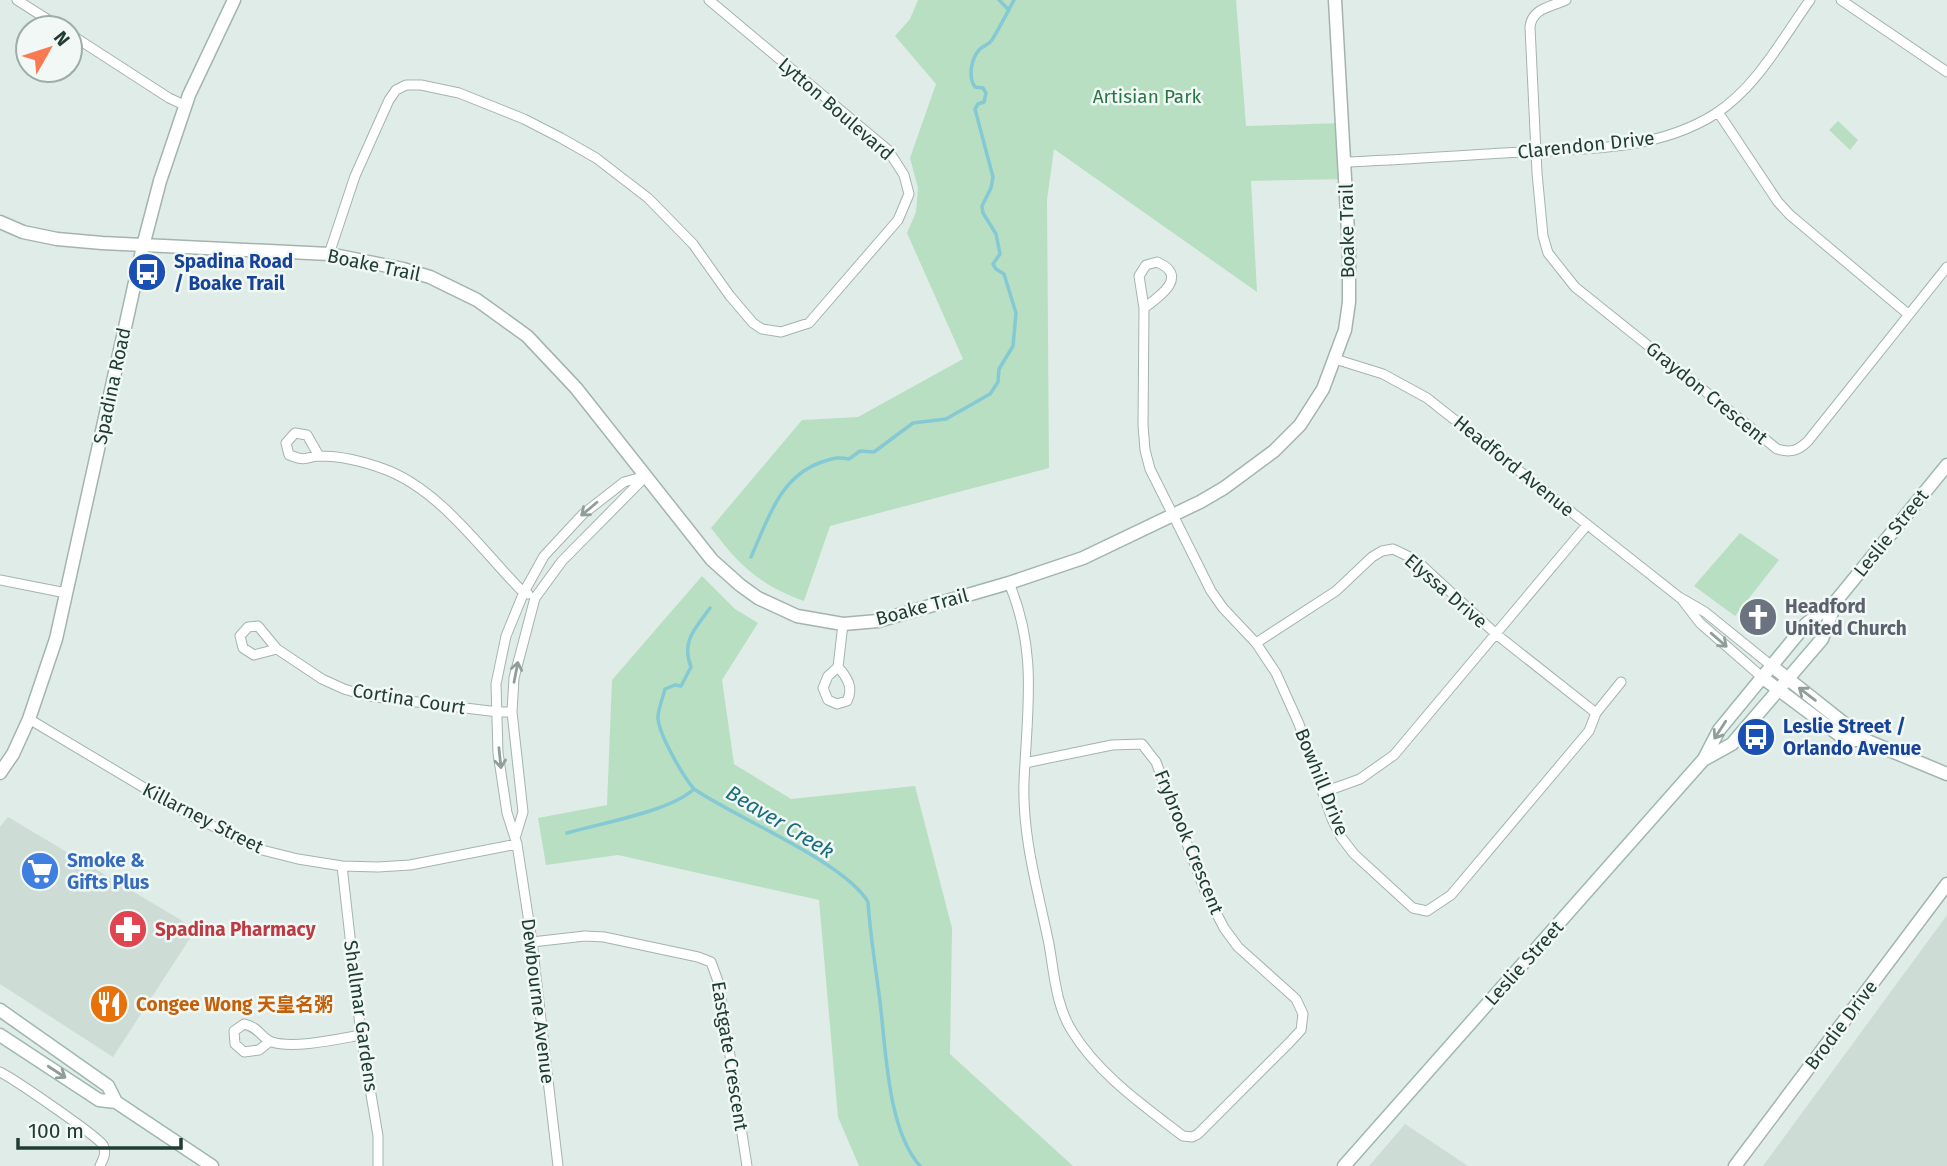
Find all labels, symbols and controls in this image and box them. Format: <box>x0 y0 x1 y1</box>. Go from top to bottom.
north arrow <box>14 14 84 84</box>
text: N <box>49 26 75 51</box>
street label: Lytton Boulevard <box>774 53 898 165</box>
park label: Artisian Park <box>1093 85 1202 108</box>
street label: Clarendon Drive <box>1516 126 1656 164</box>
street label: Boake Trail <box>1335 183 1359 279</box>
street label: Boake Trail <box>325 244 423 286</box>
place label: Spadina Road / Boake Trail <box>174 250 293 295</box>
bus stop icon: Spadina Road / Boake Trail <box>126 251 168 293</box>
street label: Spadina Road <box>88 325 136 447</box>
street label: Graydon Crescent <box>1641 337 1773 449</box>
street label: Headford Avenue <box>1449 410 1579 522</box>
street label: Leslie Street <box>1849 484 1933 581</box>
one-way arrow <box>580 502 598 517</box>
street label: Elyssa Drive <box>1400 549 1492 633</box>
street label: Boake Trail <box>873 583 971 630</box>
place label: Headford United Church <box>1785 595 1907 640</box>
church icon: Headford United Church <box>1737 596 1779 638</box>
one-way arrow <box>1710 632 1728 648</box>
one-way arrow <box>510 661 523 684</box>
street label: Cortina Court <box>351 679 467 719</box>
one-way arrow <box>1799 686 1817 701</box>
place label: Leslie Street / Orlando Avenue <box>1783 715 1921 760</box>
bus stop icon: Leslie Street / Orlando Avenue <box>1735 716 1777 758</box>
one-way arrow <box>1713 720 1728 739</box>
street label: Bowhill Drive <box>1290 725 1354 839</box>
one-way arrow <box>493 746 506 769</box>
street label: Frybrook Crescent <box>1150 766 1229 918</box>
street label: Killarney Street <box>139 778 267 858</box>
water label: Beaver Creek <box>721 780 839 864</box>
place label: Smoke & Gifts Plus <box>67 849 149 894</box>
supermarket icon: Smoke & Gifts Plus <box>19 850 61 892</box>
pharmacy icon: Spadina Pharmacy <box>107 908 149 950</box>
street label: Leslie Street <box>1480 916 1568 1010</box>
street label: Dewbourne Avenue <box>516 917 560 1085</box>
place label: Spadina Pharmacy <box>155 918 316 941</box>
street label: Shallmar Gardens <box>339 939 383 1093</box>
street label: Brodie Drive <box>1800 976 1882 1074</box>
street label: Eastgate Crescent <box>707 980 753 1132</box>
restaurant icon: Congee Wong 天皇名粥 <box>88 983 130 1025</box>
place label: Congee Wong 天皇名粥 <box>136 993 333 1016</box>
one-way arrow <box>47 1065 66 1080</box>
scale bar <box>18 1106 180 1150</box>
text: 100 m <box>28 1118 84 1144</box>

